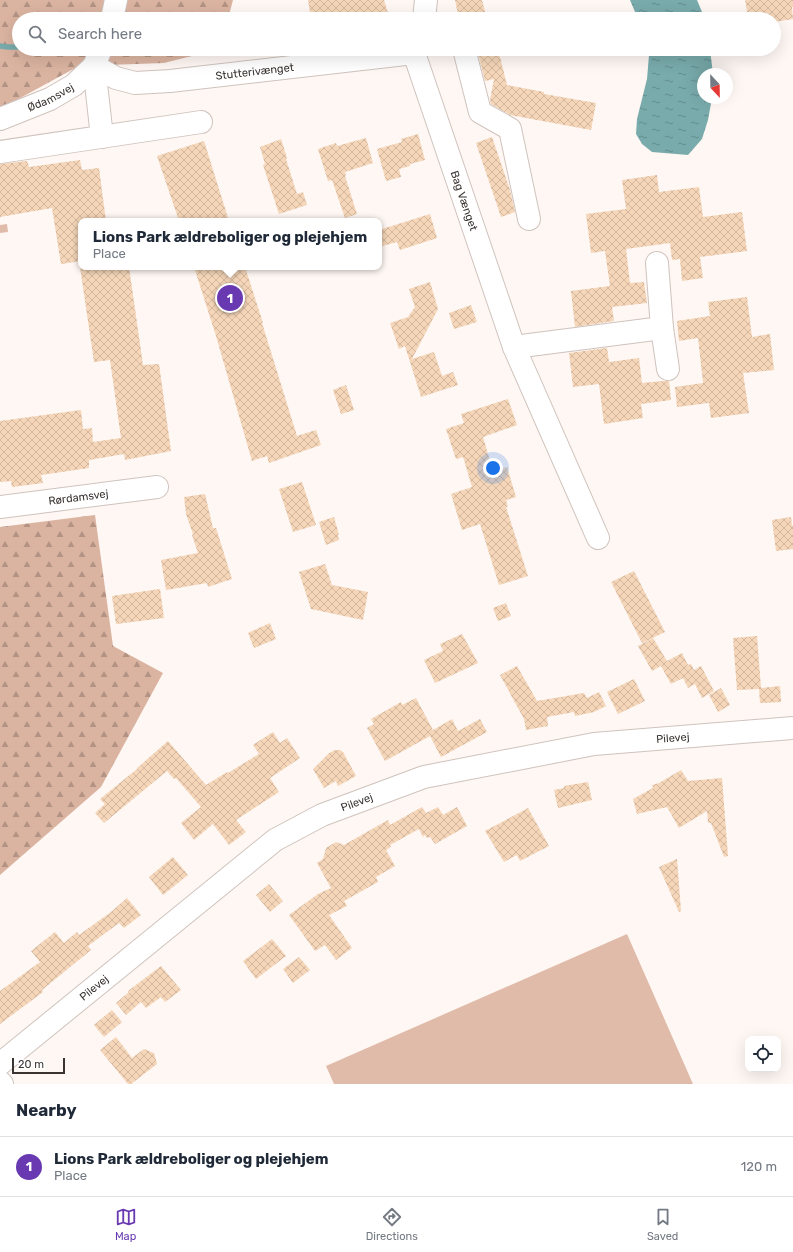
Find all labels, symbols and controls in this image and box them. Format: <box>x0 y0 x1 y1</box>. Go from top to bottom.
search box <box>12 12 781 56</box>
icon: search <box>26 23 48 45</box>
text: Search here <box>58 25 142 43</box>
street label: Stutterivænget <box>215 60 295 82</box>
north arrow <box>697 68 733 104</box>
street label: Ødamsvej <box>25 80 76 114</box>
street label: Bag Vænget <box>448 169 481 233</box>
popup <box>78 218 382 270</box>
text: Lions Park ældreboliger og plejehjem <box>93 228 367 246</box>
text: Place <box>93 246 126 261</box>
pin: 1 <box>217 283 243 313</box>
your location <box>483 458 503 478</box>
street label: Rørdamsvej <box>48 487 109 507</box>
street label: Pilevej <box>656 730 690 745</box>
street label: Pilevej <box>339 790 375 814</box>
street label: Pilevej <box>77 972 111 1003</box>
map controls <box>745 1036 781 1072</box>
button: locate <box>745 1036 781 1072</box>
scale bar <box>12 1056 65 1075</box>
text: 20 m <box>18 1058 44 1071</box>
text: Nearby <box>16 1100 77 1120</box>
text: Lions Park ældreboliger og plejehjem <box>54 1150 329 1168</box>
text: 1 <box>26 1159 32 1174</box>
text: 120 m <box>741 1159 777 1174</box>
text: Place <box>54 1168 87 1183</box>
tab: Map <box>115 1206 137 1243</box>
tab: Directions <box>366 1206 418 1243</box>
tab: Saved <box>647 1206 678 1243</box>

